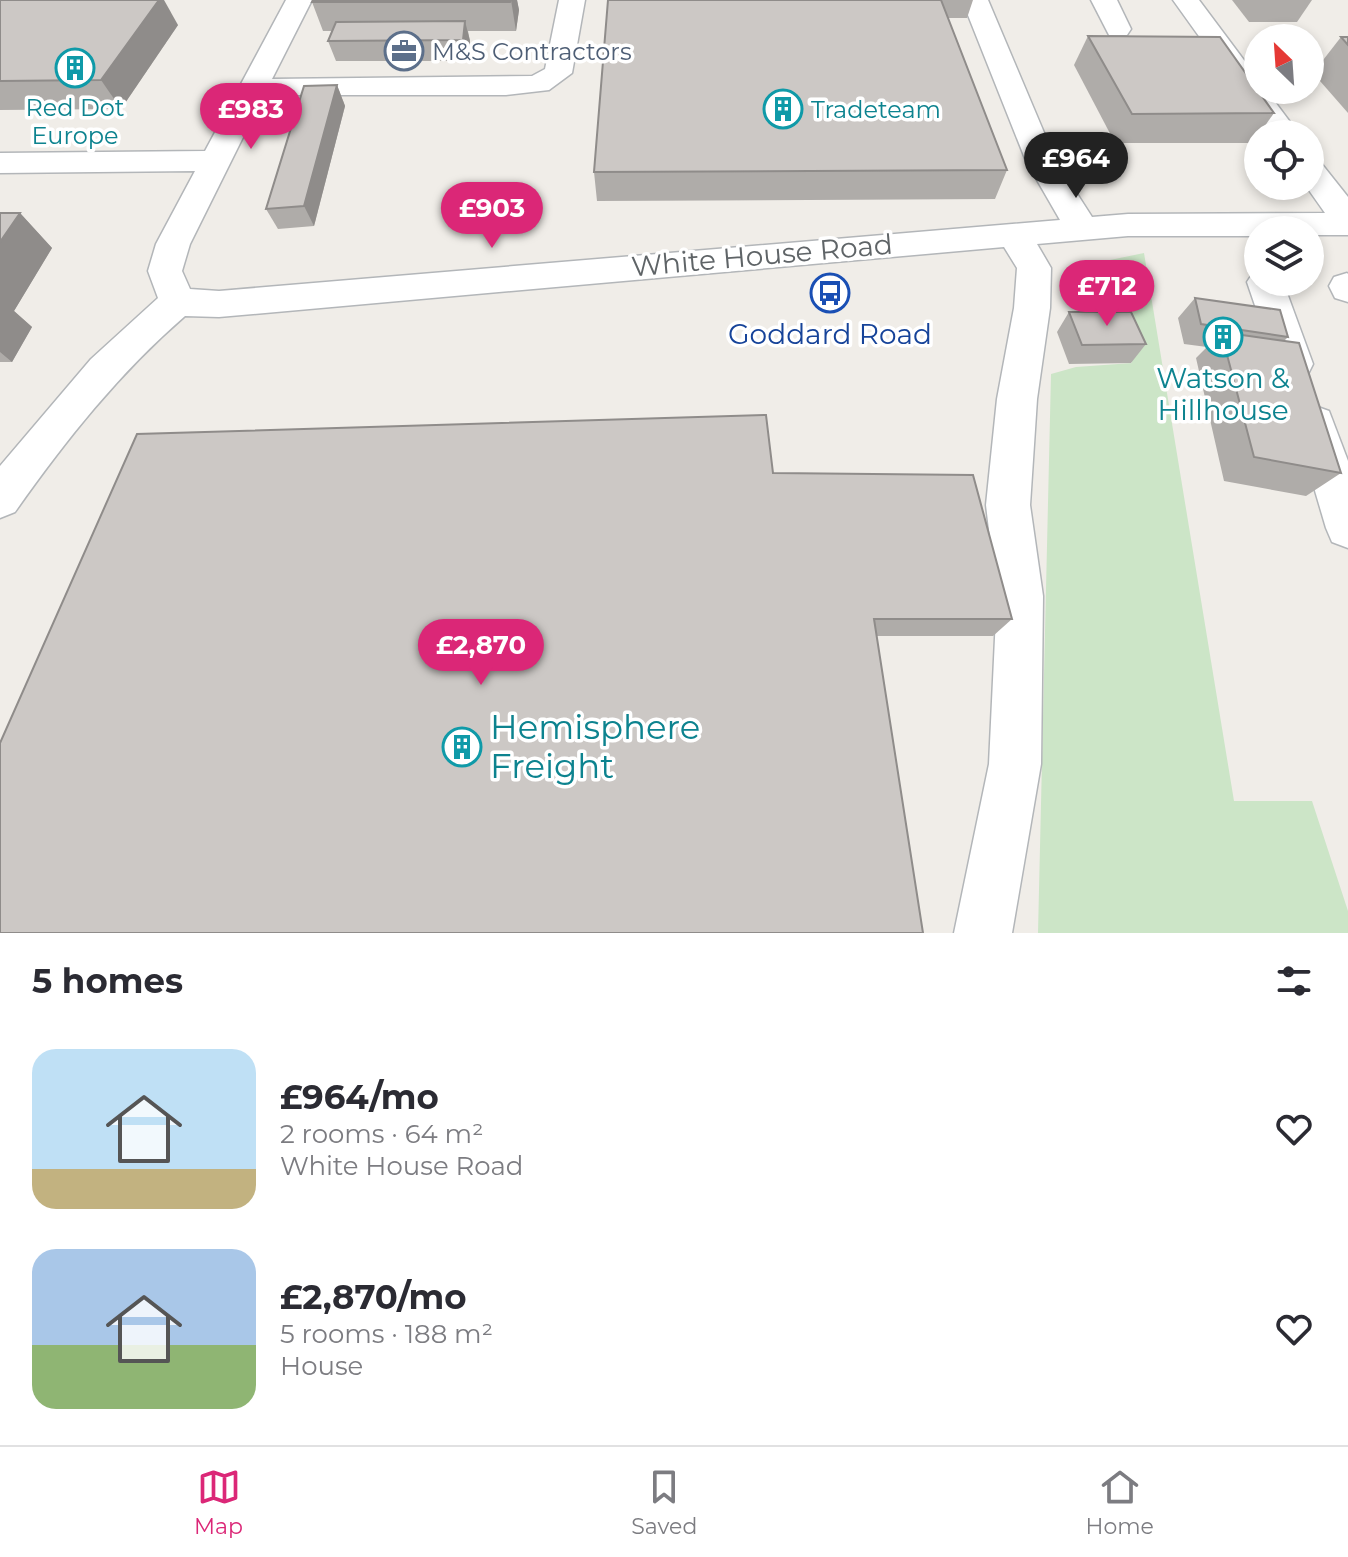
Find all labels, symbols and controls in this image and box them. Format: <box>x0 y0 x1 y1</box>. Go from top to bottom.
north arrow <box>1244 24 1324 104</box>
map controls <box>1244 24 1324 296</box>
office icon: M&S Contractors <box>383 30 425 72</box>
place label: M&S Contractors <box>432 37 632 66</box>
building icon: Red Dot Europe <box>54 47 96 89</box>
pin: £983 <box>204 83 298 151</box>
building icon: Tradeteam <box>762 88 804 130</box>
place label: Red Dot Europe <box>25 93 125 150</box>
text: £983 <box>218 93 284 125</box>
place label: Tradeteam <box>811 95 941 124</box>
button: locate <box>1244 120 1324 200</box>
pin: £964 <box>1029 132 1123 200</box>
text: £964 <box>1042 142 1110 174</box>
pin: £903 <box>445 182 539 250</box>
text: £903 <box>459 192 525 224</box>
button: layers <box>1244 216 1324 296</box>
street label: White House Road <box>630 227 894 283</box>
pin: £712 <box>1060 260 1154 328</box>
text: £712 <box>1077 270 1137 302</box>
bus stop icon: Goddard Road <box>809 272 851 314</box>
building icon: Watson & Hillhouse <box>1202 316 1244 358</box>
place label: Goddard Road <box>728 317 932 351</box>
place label: Watson & Hillhouse <box>1156 361 1290 427</box>
pin: £2,870 <box>416 619 546 687</box>
text: £2,870 <box>436 629 526 661</box>
place label: Hemisphere Freight <box>490 706 700 787</box>
building icon: Hemisphere Freight <box>441 726 483 768</box>
icon: filters <box>1272 959 1316 1003</box>
text: 5 homes <box>32 960 183 1002</box>
text: £964/mo <box>280 1076 439 1118</box>
icon: home <box>96 1081 192 1177</box>
icon: heart <box>1272 1107 1316 1151</box>
text: 2 rooms · 64 m² <box>280 1118 483 1150</box>
text: White House Road <box>280 1150 523 1182</box>
text: £2,870/mo <box>280 1276 467 1318</box>
icon: home <box>96 1281 192 1377</box>
icon: heart <box>1272 1307 1316 1351</box>
text: 5 rooms · 188 m² <box>280 1318 493 1350</box>
text: House <box>280 1350 363 1382</box>
tab: Map <box>194 1465 243 1540</box>
tab: Saved <box>631 1465 697 1540</box>
tab: Home <box>1086 1465 1154 1540</box>

